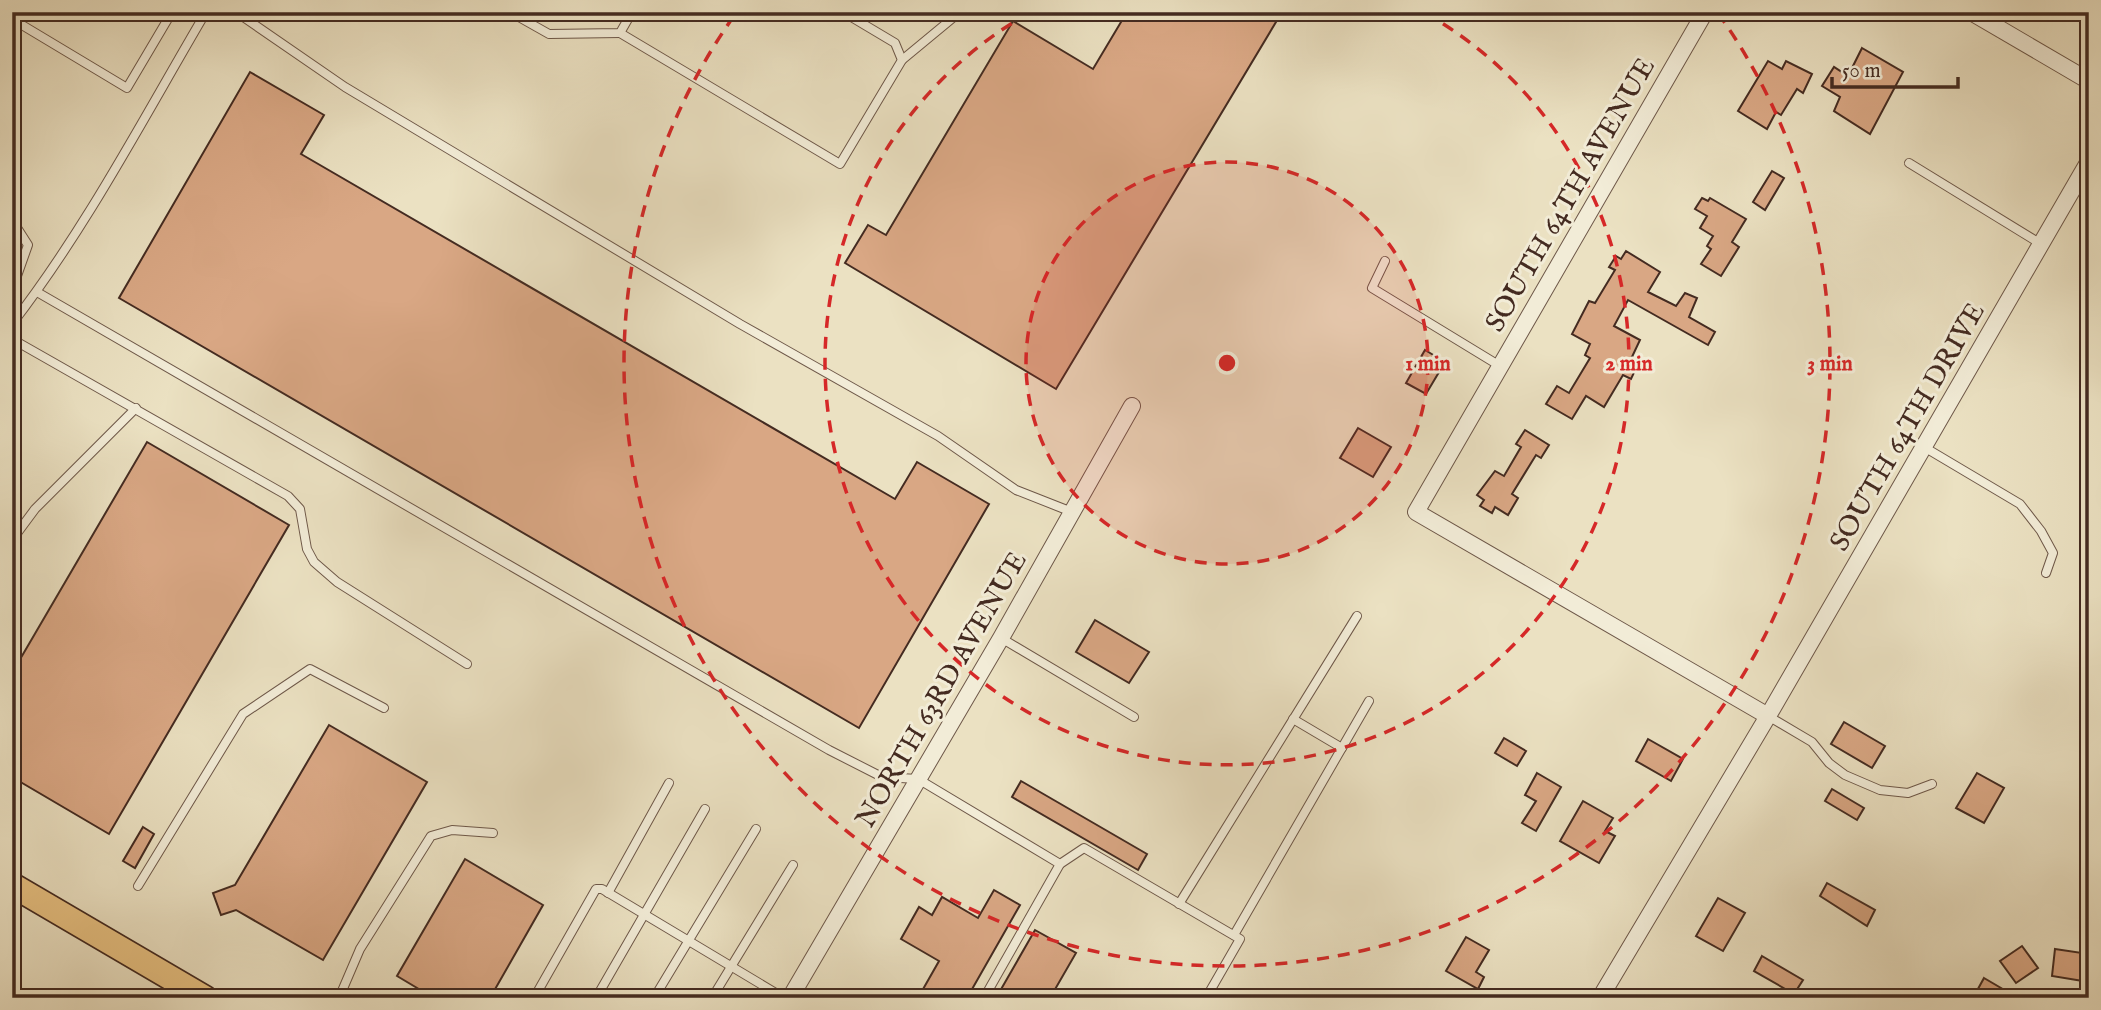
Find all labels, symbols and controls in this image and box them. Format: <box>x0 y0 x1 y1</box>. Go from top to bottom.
scale bar <box>1832 46 1958 90</box>
street label: SOUTH 64TH AVENUE <box>1478 52 1664 339</box>
text: 50 m <box>1842 58 1881 85</box>
street label: SOUTH 64TH DRIVE <box>1823 297 1994 558</box>
centre of rings <box>1215 351 1239 375</box>
text: 1 min <box>1405 351 1451 378</box>
text: 2 min <box>1605 351 1653 378</box>
text: 3 min <box>1807 351 1853 378</box>
street label: NORTH 63RD AVENUE <box>849 546 1036 834</box>

